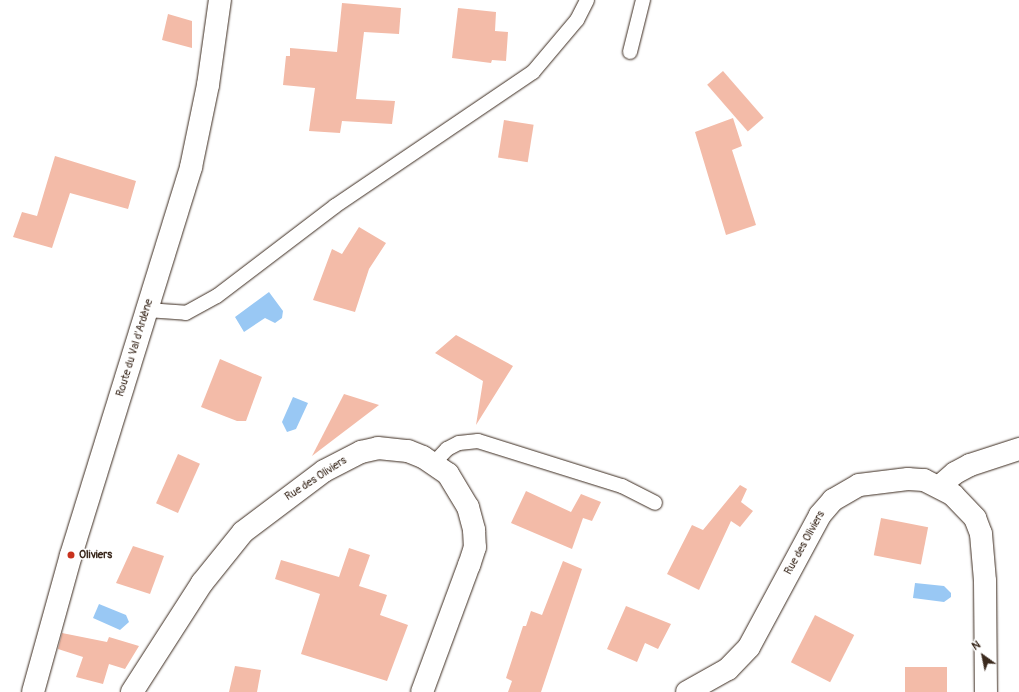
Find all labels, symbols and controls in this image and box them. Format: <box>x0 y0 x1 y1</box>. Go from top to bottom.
street label: Route du Val d'Ardène <box>114 298 156 398</box>
street label: Rue des Oliviers <box>283 454 349 504</box>
street label: Rue des Oliviers <box>782 509 828 577</box>
place label: Oliviers <box>79 548 112 562</box>
marker: Oliviers <box>66 550 76 560</box>
north arrow <box>963 636 1003 676</box>
text: N <box>970 638 983 653</box>

